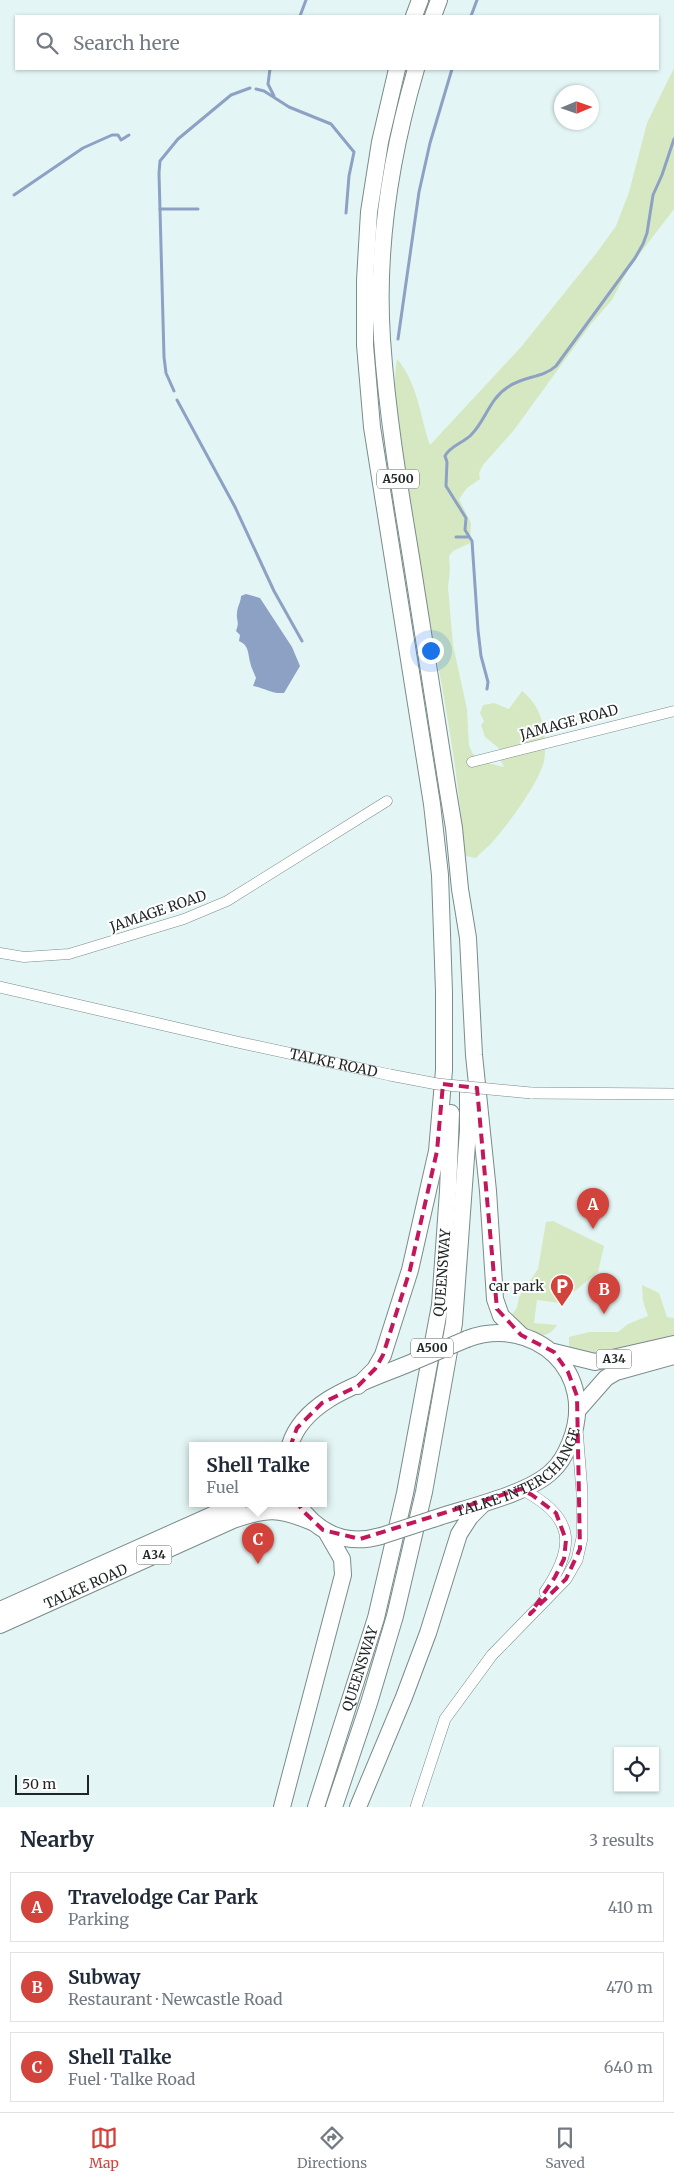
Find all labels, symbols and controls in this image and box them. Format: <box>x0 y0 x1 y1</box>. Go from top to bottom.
search box <box>15 15 659 70</box>
icon: search <box>33 29 61 57</box>
text: Search here <box>73 31 180 55</box>
north arrow <box>554 85 599 130</box>
road number: A500 <box>377 469 419 488</box>
your location <box>418 638 444 664</box>
street label: JAMAGE ROAD <box>517 700 621 744</box>
street label: JAMAGE ROAD <box>106 886 209 936</box>
street label: TALKE ROAD <box>288 1045 380 1081</box>
pin: A <box>577 1188 609 1229</box>
street label: QUEENSWAY <box>429 1227 454 1318</box>
parking icon: car park <box>549 1273 575 1307</box>
pin: B <box>588 1273 620 1314</box>
place label: car park <box>489 1277 544 1295</box>
road number: A500 <box>411 1339 453 1358</box>
road number: A34 <box>596 1350 632 1368</box>
street label: TALKE INTERCHANGE <box>453 1426 584 1521</box>
popup <box>189 1442 327 1507</box>
text: Shell Talke <box>206 1453 310 1477</box>
text: Fuel <box>206 1477 239 1497</box>
pin: C <box>242 1523 274 1564</box>
road number: A34 <box>136 1546 172 1564</box>
street label: TALKE ROAD <box>41 1560 131 1613</box>
street label: QUEENSWAY <box>338 1623 382 1713</box>
map controls <box>614 1747 659 1792</box>
button: locate <box>614 1747 659 1792</box>
scale bar <box>15 1772 89 1795</box>
text: 50 m <box>22 1775 56 1793</box>
text: Nearby <box>20 1826 94 1853</box>
text: 3 results <box>589 1830 654 1850</box>
text: Travelodge Car Park <box>68 1885 258 1909</box>
text: A <box>31 1897 43 1917</box>
text: 410 m <box>608 1897 653 1917</box>
text: Parking <box>68 1909 129 1929</box>
text: Subway <box>68 1965 141 1989</box>
text: B <box>31 1977 43 1997</box>
text: 470 m <box>606 1977 653 1997</box>
text: Restaurant · Newcastle Road <box>68 1989 283 2009</box>
text: Shell Talke <box>68 2045 171 2069</box>
text: C <box>32 2057 42 2077</box>
text: 640 m <box>604 2057 653 2077</box>
text: Fuel · Talke Road <box>68 2069 195 2089</box>
tab: Map <box>89 2124 119 2172</box>
tab: Directions <box>297 2124 367 2172</box>
tab: Saved <box>545 2124 585 2172</box>

